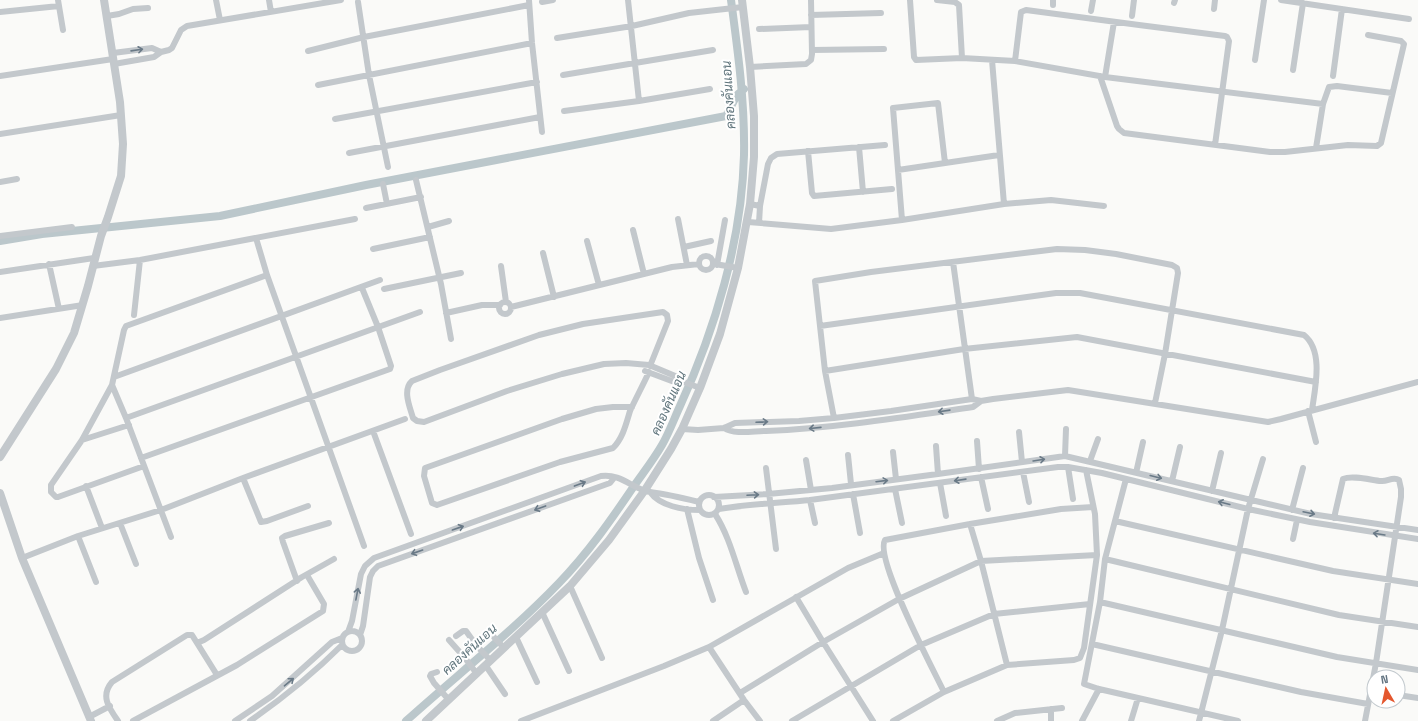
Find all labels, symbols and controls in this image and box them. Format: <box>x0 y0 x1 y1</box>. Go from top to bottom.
one-way arrow <box>130 46 143 54</box>
water label: คลองคันแอน <box>718 60 739 130</box>
water label: คลองคันแอน <box>647 368 690 438</box>
one-way arrow <box>938 407 951 415</box>
one-way arrow <box>755 419 768 426</box>
one-way arrow <box>809 424 822 432</box>
one-way arrow <box>1032 456 1045 464</box>
one-way arrow <box>1149 474 1162 482</box>
one-way arrow <box>954 476 967 484</box>
one-way arrow <box>875 477 888 485</box>
one-way arrow <box>573 480 586 487</box>
one-way arrow <box>746 491 759 498</box>
one-way arrow <box>1218 499 1231 506</box>
one-way arrow <box>534 504 546 512</box>
one-way arrow <box>1303 510 1316 518</box>
one-way arrow <box>451 524 463 532</box>
one-way arrow <box>1373 530 1386 538</box>
one-way arrow <box>411 549 424 556</box>
one-way arrow <box>354 588 362 601</box>
water label: คลองคันแอน <box>438 620 501 679</box>
north arrow <box>1366 669 1406 709</box>
text: N <box>1380 672 1389 687</box>
one-way arrow <box>284 677 294 686</box>

